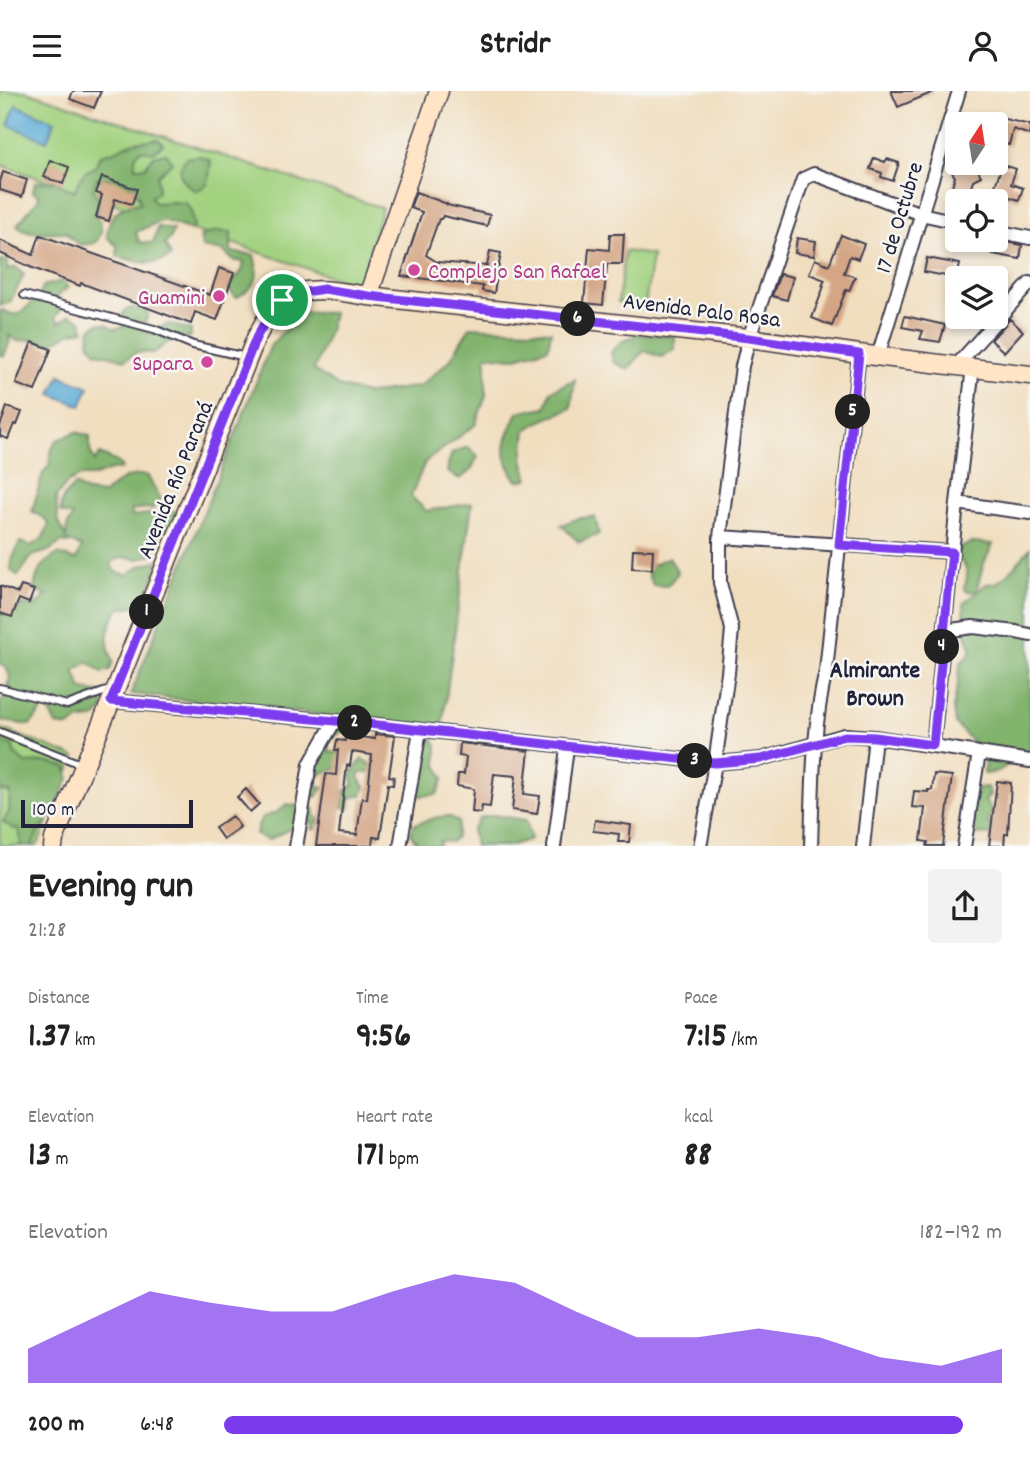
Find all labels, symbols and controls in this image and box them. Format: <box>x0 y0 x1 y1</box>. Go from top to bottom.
text: Stridr <box>480 23 550 69</box>
icon: menu <box>28 27 66 65</box>
icon: person <box>964 27 1002 65</box>
north arrow <box>945 112 1008 175</box>
map controls <box>945 112 1008 329</box>
street label: 17 de Octubre <box>869 158 934 278</box>
button: locate <box>945 189 1008 252</box>
place label: Complejo San Rafael <box>428 257 607 290</box>
marker: Complejo San Rafael <box>406 262 422 278</box>
button: layers <box>945 266 1008 329</box>
pin <box>252 270 312 330</box>
icon: arrive <box>263 281 301 319</box>
place label: Guamini <box>138 283 205 316</box>
street label: Avenida Palo Rosa <box>621 286 783 339</box>
marker: Guamini <box>211 288 227 304</box>
pin: 6 <box>560 301 596 337</box>
text: 6 <box>573 305 582 332</box>
place label: Supara <box>132 349 194 382</box>
marker: Supara <box>199 354 215 370</box>
pin: 5 <box>836 395 870 429</box>
street label: Avenida Río Paraná <box>131 396 224 564</box>
text: 5 <box>848 398 857 425</box>
pin: 1 <box>130 595 164 629</box>
text: 1 <box>144 598 149 625</box>
pin: 4 <box>925 629 960 665</box>
text: 4 <box>938 633 945 660</box>
district label: Almirante Brown <box>830 655 921 717</box>
pin: 2 <box>338 705 372 741</box>
text: 2 <box>350 709 359 736</box>
pin: 3 <box>678 743 712 779</box>
text: 3 <box>690 747 699 774</box>
scale bar <box>21 797 192 829</box>
text: 100 m <box>32 798 74 825</box>
text: Evening run <box>28 861 193 916</box>
button: share <box>928 869 1002 943</box>
text: 21:28 <box>28 915 66 948</box>
text: Distance <box>28 986 90 1013</box>
text: Time <box>356 986 389 1013</box>
text: Pace <box>684 986 718 1013</box>
text: 1.37 <box>28 1013 70 1063</box>
text: 9:56 <box>356 1013 411 1063</box>
text: 7:15 <box>684 1013 727 1063</box>
text: km <box>70 1028 96 1055</box>
text: /km <box>727 1028 758 1055</box>
text: Elevation <box>28 1105 94 1132</box>
text: Heart rate <box>356 1105 433 1132</box>
text: kcal <box>684 1105 713 1132</box>
text: 13 <box>28 1132 51 1182</box>
text: 171 <box>356 1132 385 1182</box>
text: 88 <box>684 1132 712 1182</box>
text: m <box>51 1147 69 1174</box>
text: bpm <box>385 1147 419 1174</box>
text: Elevation <box>28 1217 108 1250</box>
text: 182–192 m <box>920 1217 1002 1250</box>
text: 200 m <box>28 1409 84 1442</box>
text: 6:48 <box>140 1409 174 1442</box>

